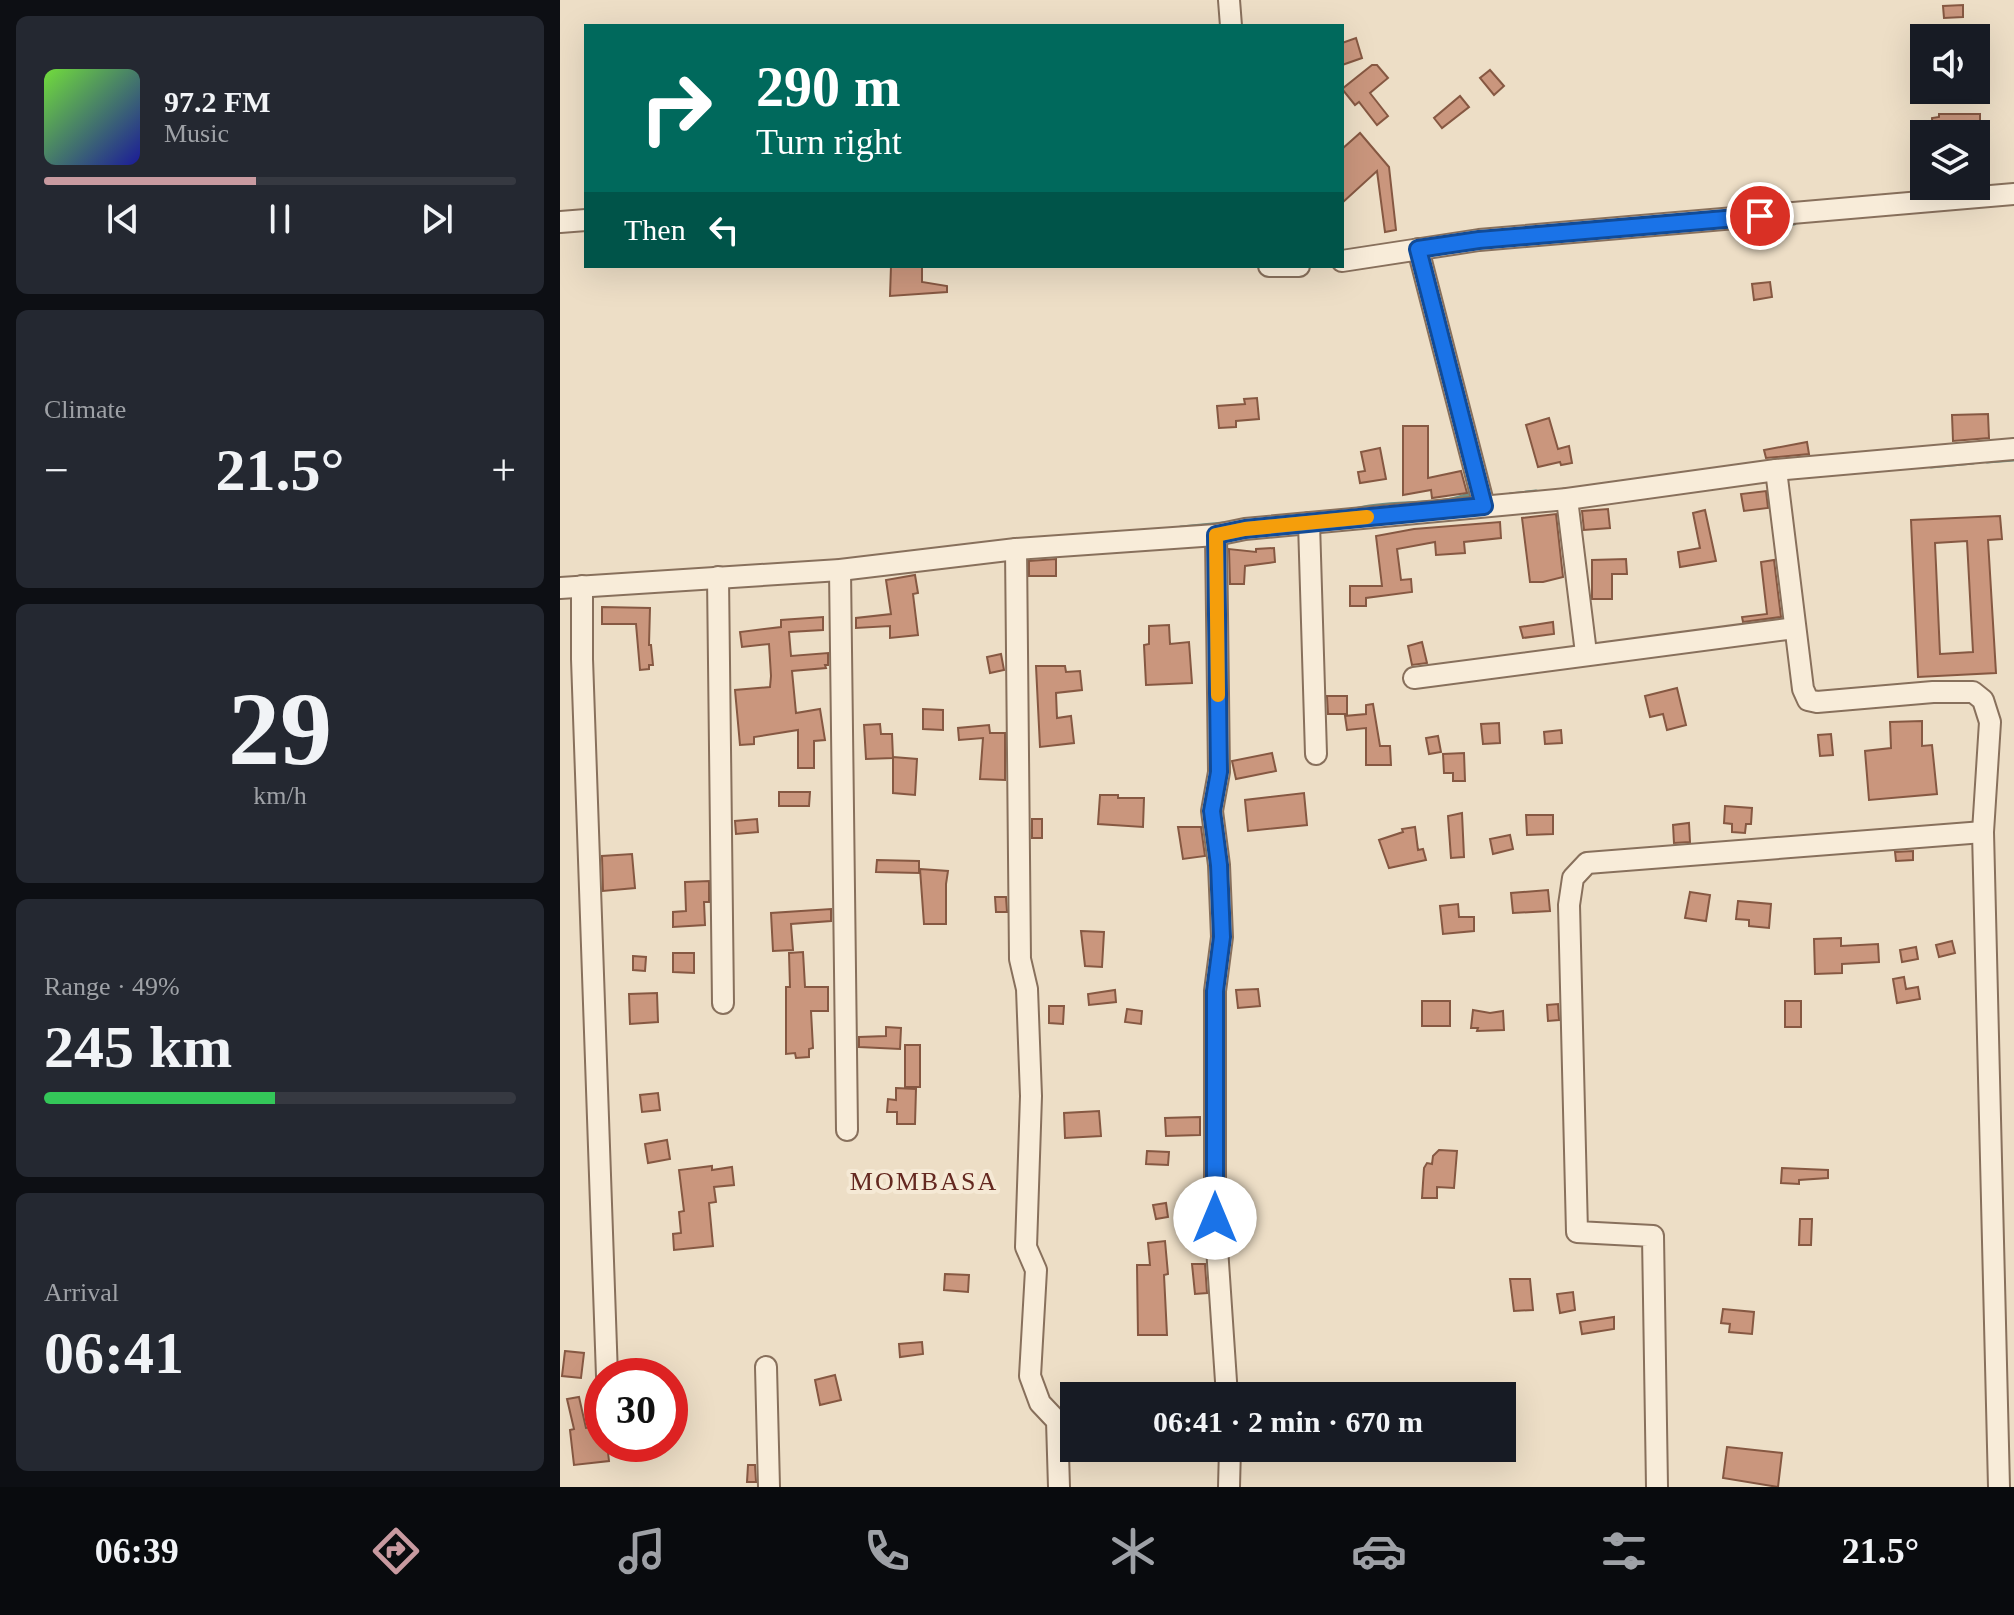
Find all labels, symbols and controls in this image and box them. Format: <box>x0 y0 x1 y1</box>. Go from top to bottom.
map controls <box>1910 24 1990 200</box>
button: sound <box>1910 24 1990 104</box>
icon: right <box>624 56 728 160</box>
text: 290 m <box>756 56 901 118</box>
text: 97.2 FM <box>164 85 271 118</box>
text: Music <box>164 119 229 148</box>
button: layers <box>1910 120 1990 200</box>
text: Turn right <box>756 122 902 162</box>
pin <box>1726 182 1794 250</box>
icon: arrive <box>1738 194 1782 238</box>
icon: previous <box>101 197 145 241</box>
icon: pause <box>258 197 302 241</box>
icon: next <box>415 197 459 241</box>
icon: left <box>702 208 746 252</box>
text: Then <box>624 213 686 246</box>
text: Climate <box>44 395 126 424</box>
text: 21.5° <box>216 437 345 503</box>
text: − <box>44 446 69 495</box>
text: + <box>491 446 516 495</box>
text: 29 <box>228 671 332 786</box>
text: km/h <box>253 781 307 810</box>
text: Range · 49% <box>44 972 180 1001</box>
text: 245 km <box>44 1014 232 1080</box>
district label: MOMBASA <box>850 1167 998 1196</box>
position arrow <box>1173 1176 1257 1260</box>
text: Arrival <box>44 1278 119 1307</box>
text: 06:41 <box>44 1320 184 1386</box>
speed limit sign: 30 <box>584 1358 688 1462</box>
text: 06:41 · 2 min · 670 m <box>1153 1405 1423 1438</box>
icon: directions <box>368 1523 424 1579</box>
icon: music <box>614 1523 670 1579</box>
icon: phone <box>859 1523 915 1579</box>
icon: climate <box>1105 1523 1161 1579</box>
icon: car <box>1351 1523 1407 1579</box>
icon: filters <box>1596 1523 1652 1579</box>
text: 06:39 <box>95 1531 179 1571</box>
text: 21.5° <box>1842 1531 1919 1571</box>

